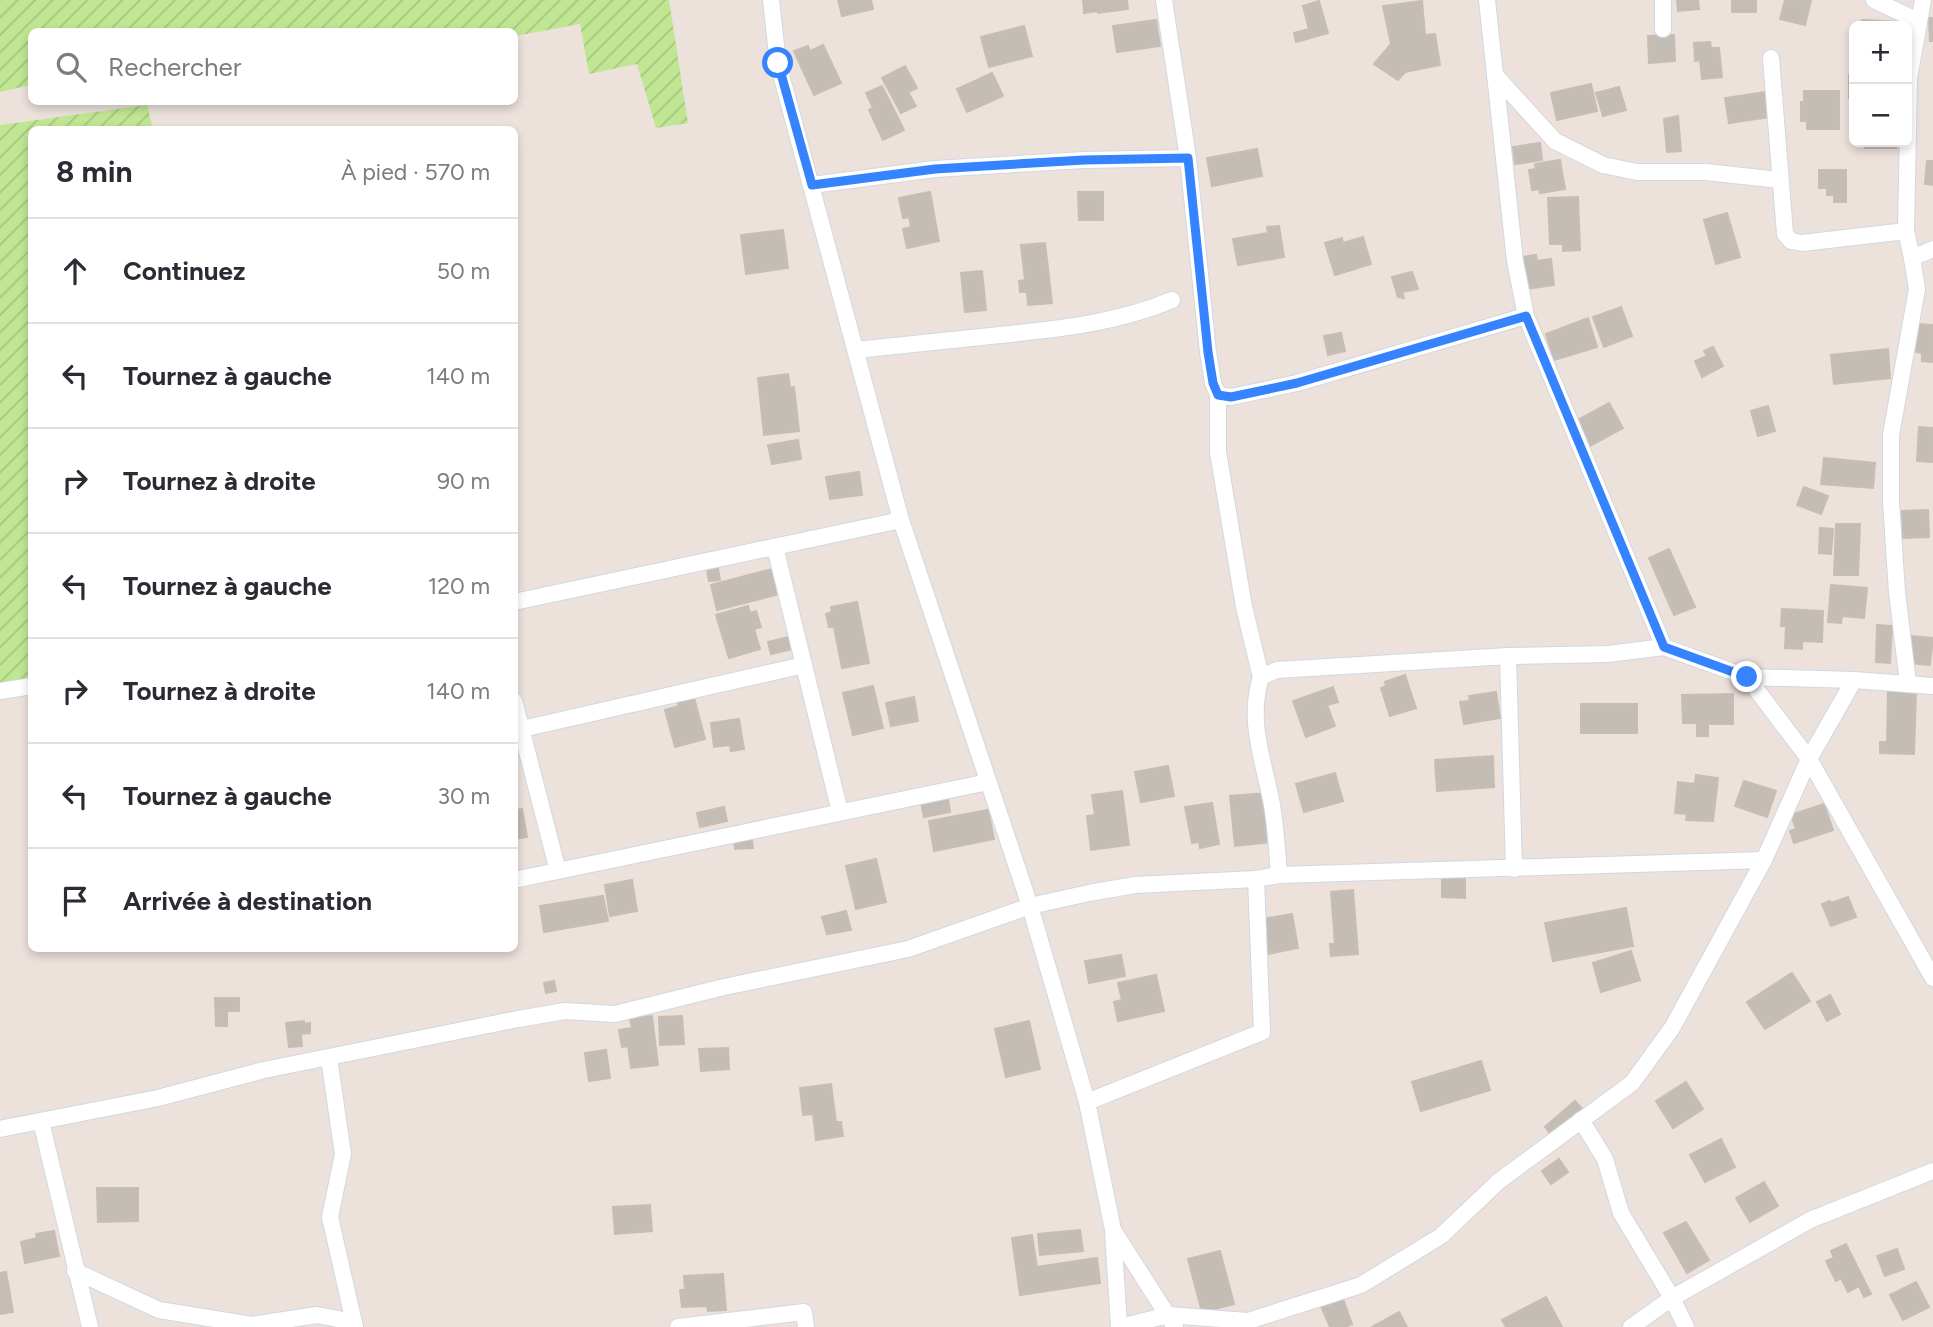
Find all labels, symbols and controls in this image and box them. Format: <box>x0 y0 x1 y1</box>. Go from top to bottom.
map controls <box>1849 21 1912 147</box>
button: + <box>1849 21 1912 84</box>
search box <box>28 28 518 105</box>
route start <box>762 47 793 78</box>
icon: search <box>52 48 90 86</box>
text: Rechercher <box>108 51 242 83</box>
button: − <box>1849 84 1912 147</box>
text: 8 min <box>56 153 133 190</box>
text: À pied · 570 m <box>341 158 490 186</box>
icon: ahead <box>56 252 94 290</box>
text: Continuez <box>123 255 245 287</box>
text: 50 m <box>437 257 490 285</box>
icon: left <box>56 357 94 395</box>
text: Tournez à gauche <box>123 360 332 392</box>
text: 140 m <box>426 362 490 390</box>
icon: right <box>56 462 94 500</box>
text: Tournez à droite <box>123 465 316 497</box>
text: 90 m <box>437 467 490 495</box>
icon: left <box>56 567 94 605</box>
text: Tournez à gauche <box>123 570 332 602</box>
text: 120 m <box>428 572 490 600</box>
route end <box>1731 661 1762 692</box>
icon: right <box>56 672 94 710</box>
text: Tournez à droite <box>123 675 316 707</box>
text: 140 m <box>426 677 490 705</box>
icon: left <box>56 777 94 815</box>
text: Tournez à gauche <box>123 780 332 812</box>
text: 30 m <box>437 782 490 810</box>
icon: arrive <box>56 882 94 920</box>
text: Arrivée à destination <box>123 885 372 917</box>

